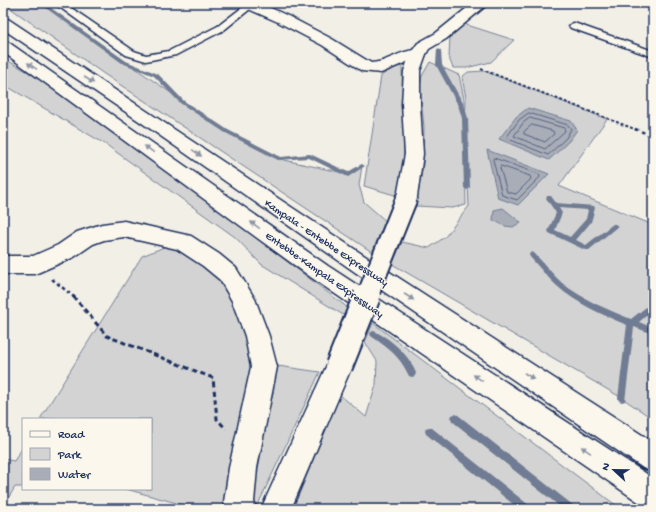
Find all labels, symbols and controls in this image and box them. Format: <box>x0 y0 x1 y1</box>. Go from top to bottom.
one-way arrow <box>27 62 37 70</box>
one-way arrow <box>84 76 94 84</box>
one-way arrow <box>144 145 155 153</box>
one-way arrow <box>192 149 202 157</box>
street label: Kampala - Entebbe Expressway <box>262 198 390 290</box>
one-way arrow <box>249 221 260 230</box>
street label: Entebbe-Kampala Expressway <box>263 230 386 321</box>
one-way arrow <box>404 293 414 301</box>
one-way arrow <box>524 372 534 380</box>
one-way arrow <box>472 374 483 382</box>
legend <box>22 418 152 490</box>
text: Road <box>58 429 85 443</box>
one-way arrow <box>581 446 591 454</box>
text: Park <box>57 449 83 463</box>
north arrow <box>594 450 634 490</box>
text: N <box>600 461 613 473</box>
text: Water <box>58 469 92 483</box>

